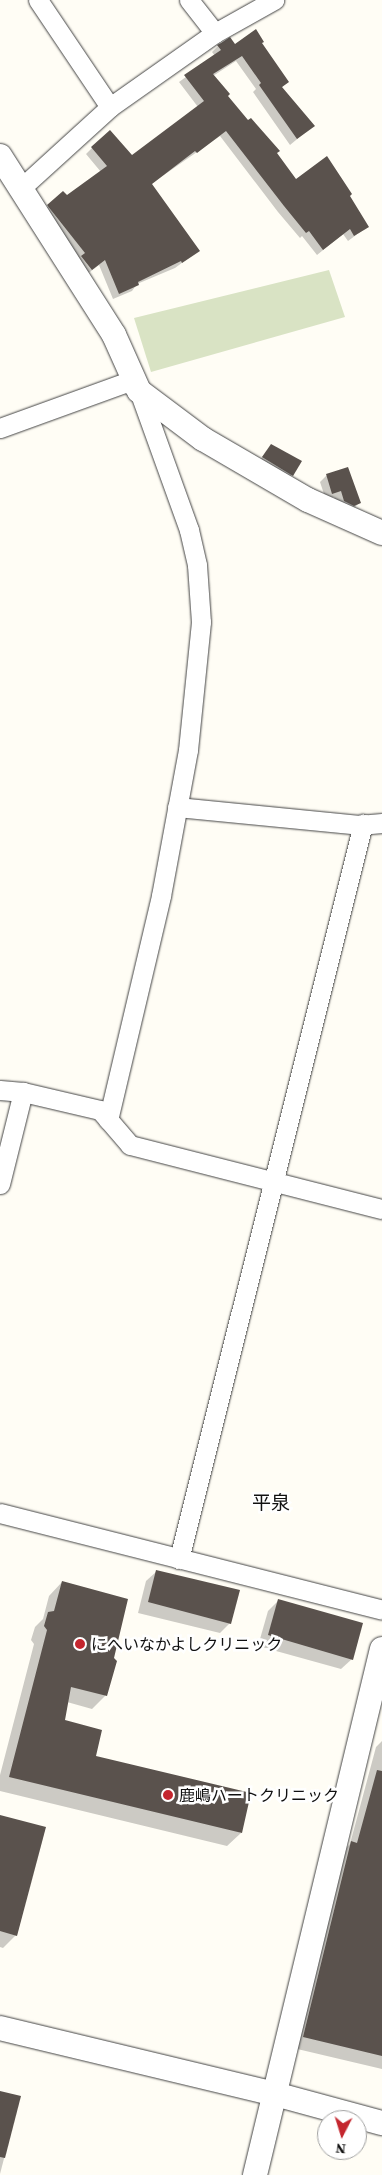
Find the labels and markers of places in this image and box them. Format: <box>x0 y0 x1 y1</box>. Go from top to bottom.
place label: にへいなかよしクリニック <box>91 1634 283 1654</box>
marker: にへいなかよしクリニック <box>73 1637 87 1651</box>
place label: 鹿嶋ハートクリニック <box>179 1785 339 1805</box>
marker: 鹿嶋ハートクリニック <box>161 1788 175 1802</box>

